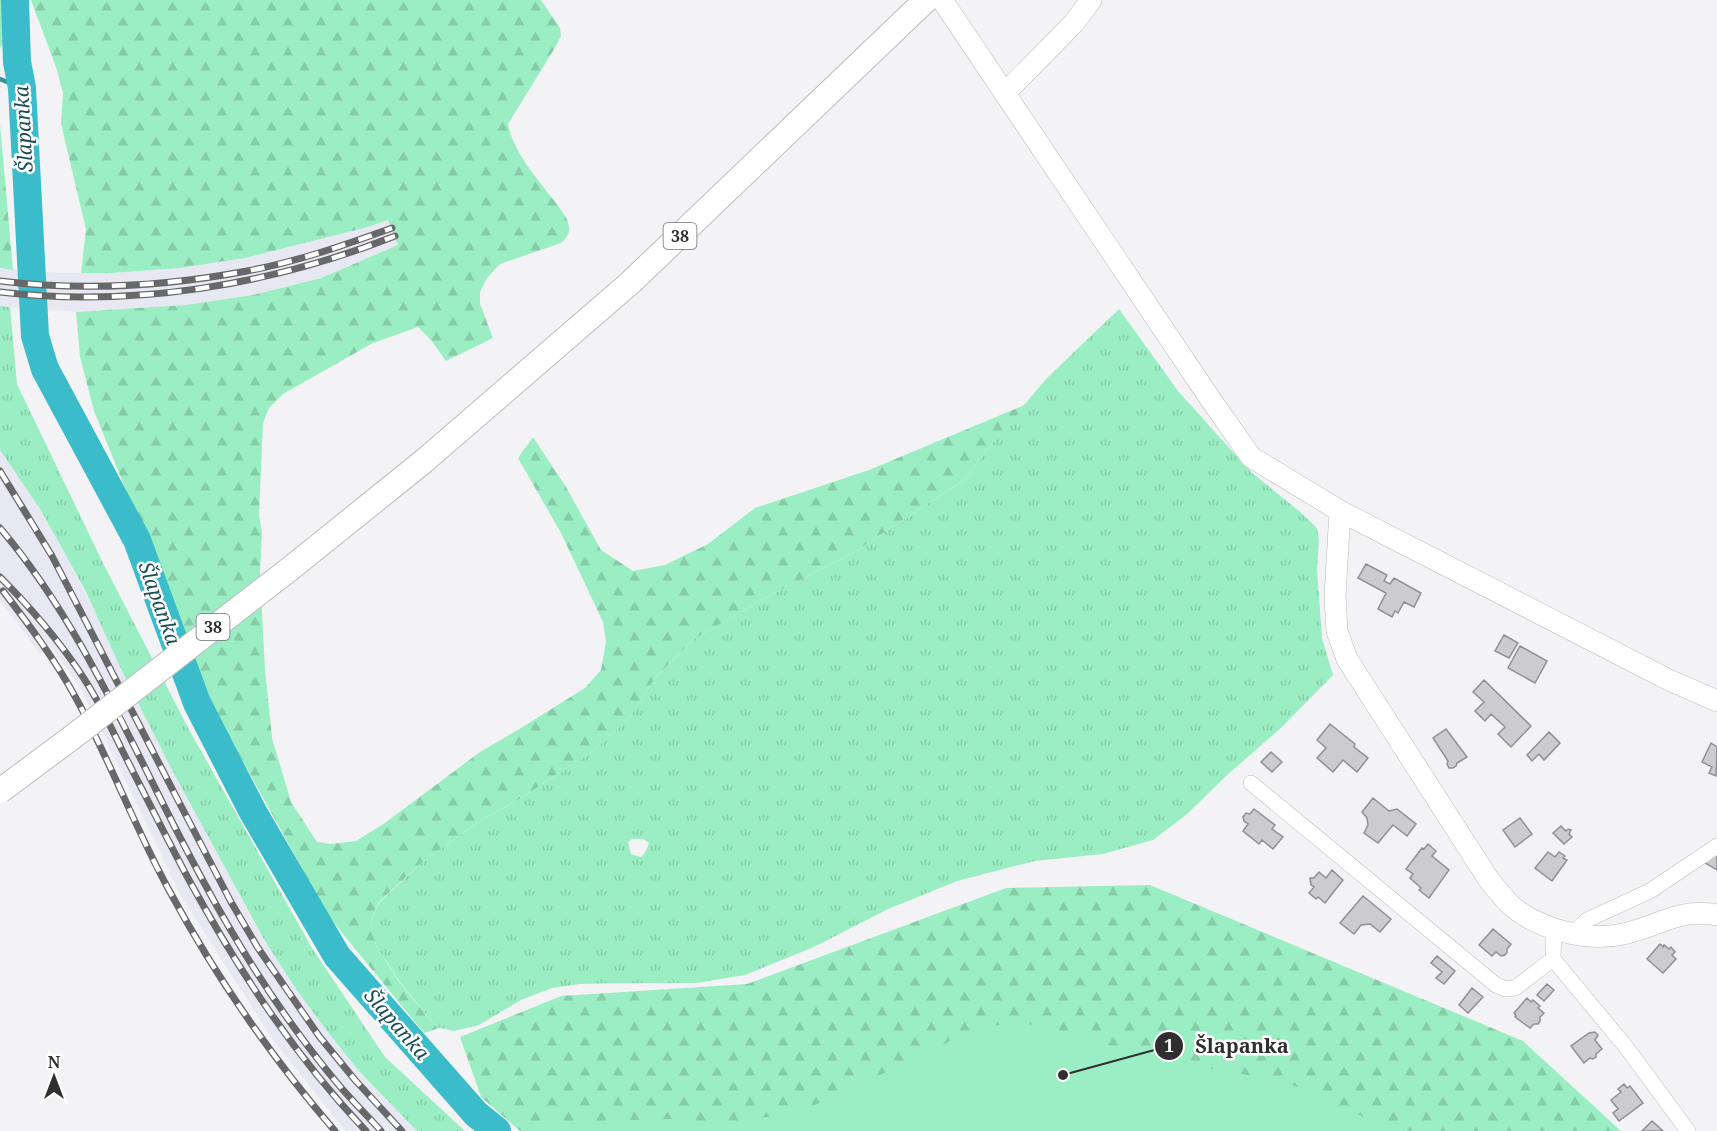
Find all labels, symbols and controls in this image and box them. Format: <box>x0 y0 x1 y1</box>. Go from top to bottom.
water label: Šlapanka <box>7 85 39 173</box>
road number: 38 <box>664 223 696 249</box>
water label: Šlapanka <box>133 558 188 649</box>
road number: 38 <box>196 614 230 640</box>
water label: Šlapanka <box>358 982 436 1066</box>
callout: Šlapanka <box>1154 1027 1301 1065</box>
text: Šlapanka <box>1195 1032 1289 1059</box>
text: 1 <box>1164 1033 1174 1057</box>
north arrow <box>24 1047 84 1107</box>
text: N <box>48 1051 61 1073</box>

